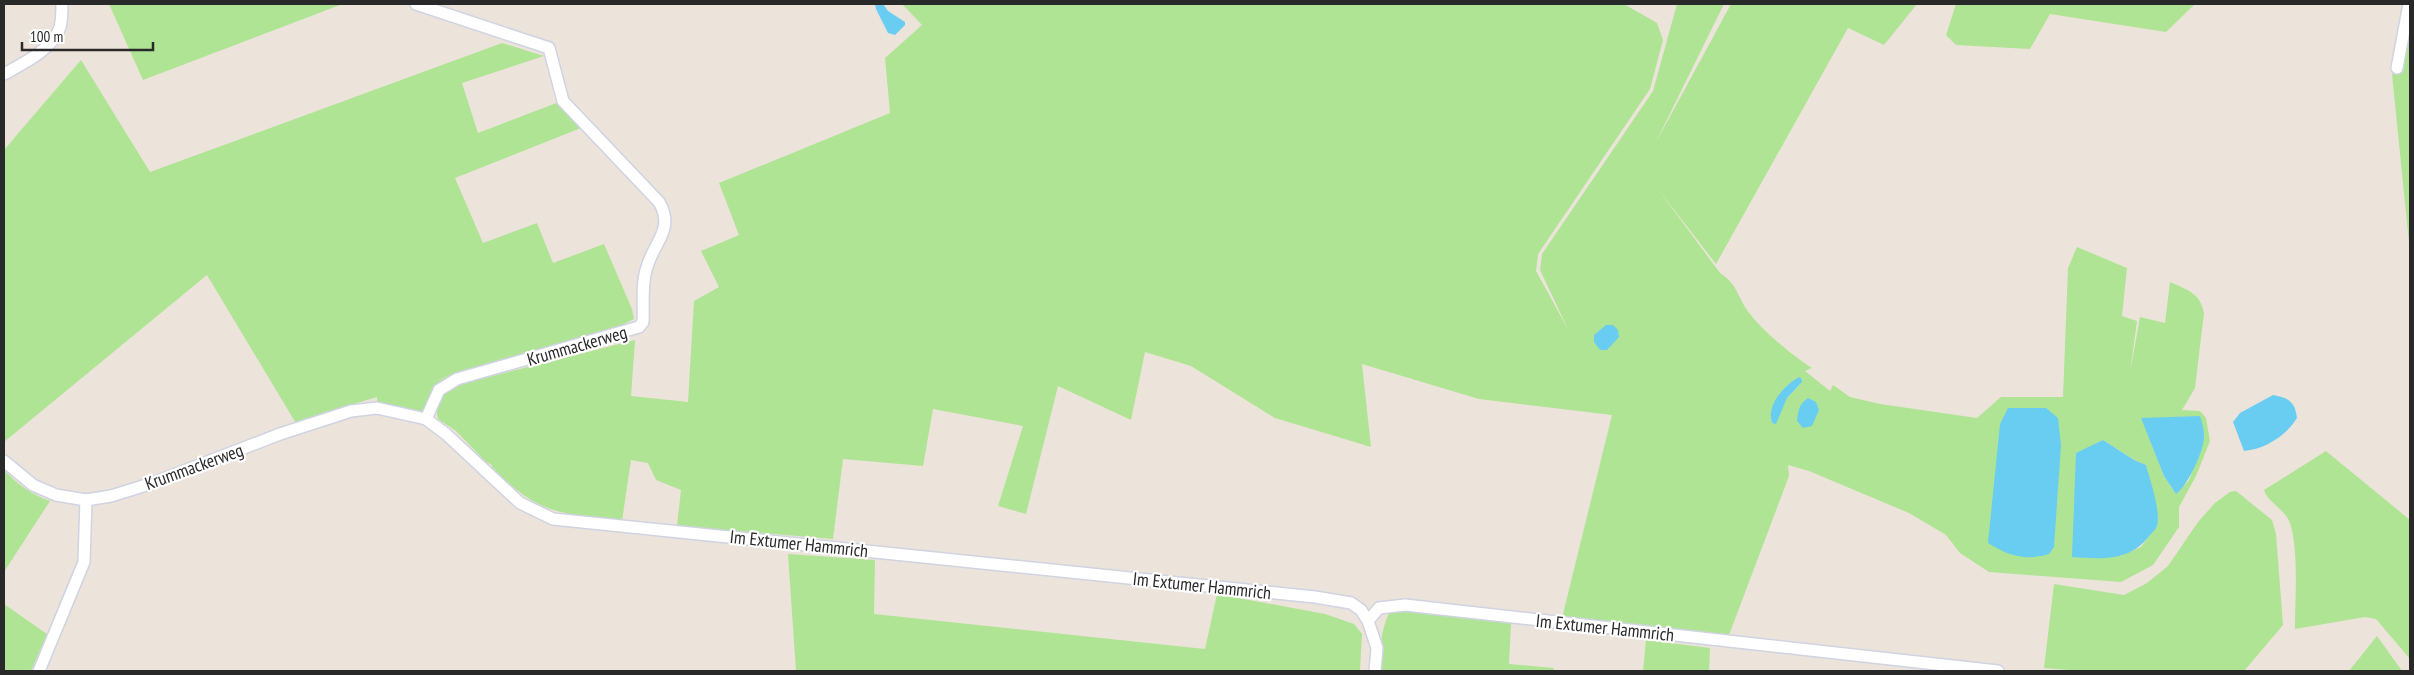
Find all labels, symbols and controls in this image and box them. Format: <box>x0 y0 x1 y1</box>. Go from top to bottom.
scale bar <box>22 20 154 52</box>
text: 100 m <box>30 27 63 46</box>
street label: Krummackerweg <box>524 320 630 371</box>
street label: Krummackerweg <box>142 438 246 495</box>
street label: Im Extumer Hammrich <box>729 525 869 562</box>
street label: Im Extumer Hammrich <box>1132 567 1272 604</box>
street label: Im Extumer Hammrich <box>1535 609 1675 646</box>

